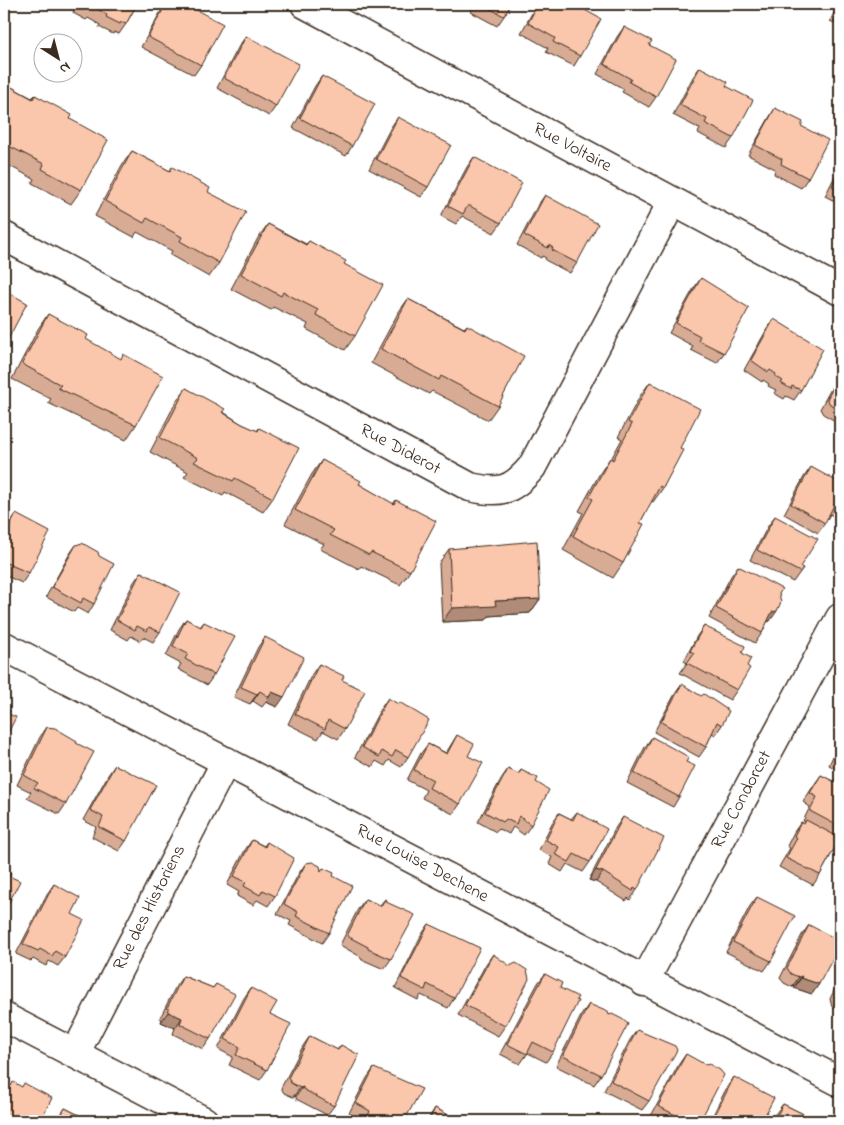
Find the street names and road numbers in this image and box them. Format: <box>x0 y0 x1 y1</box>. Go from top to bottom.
street label: Rue Voltaire <box>528 116 617 180</box>
street label: Rue Diderot <box>355 418 445 482</box>
street label: Rue Condorcet <box>705 746 779 854</box>
street label: Rue Louise Dechene <box>351 818 494 910</box>
street label: Rue des Historiens <box>107 841 193 975</box>

